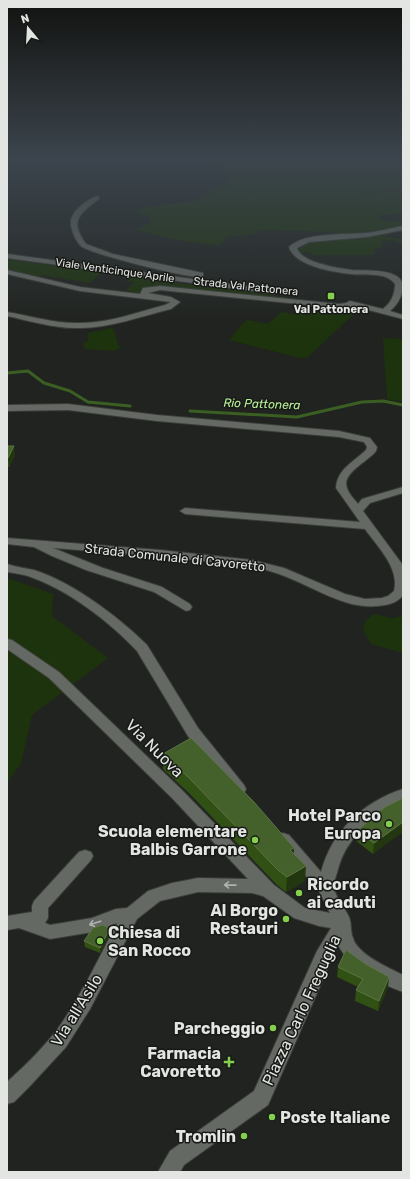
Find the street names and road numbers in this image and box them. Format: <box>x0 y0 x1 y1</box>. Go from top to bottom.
street label: Viale Venticinque Aprile <box>55 256 175 285</box>
street label: Strada Val Pattonera <box>193 275 299 298</box>
street label: Strada Comunale di Cavoretto <box>84 541 266 574</box>
street label: Via Nuova <box>122 715 188 781</box>
street label: Piazza Carlo Freguglia <box>258 932 345 1089</box>
street label: Via all'Asilo <box>47 971 106 1050</box>

